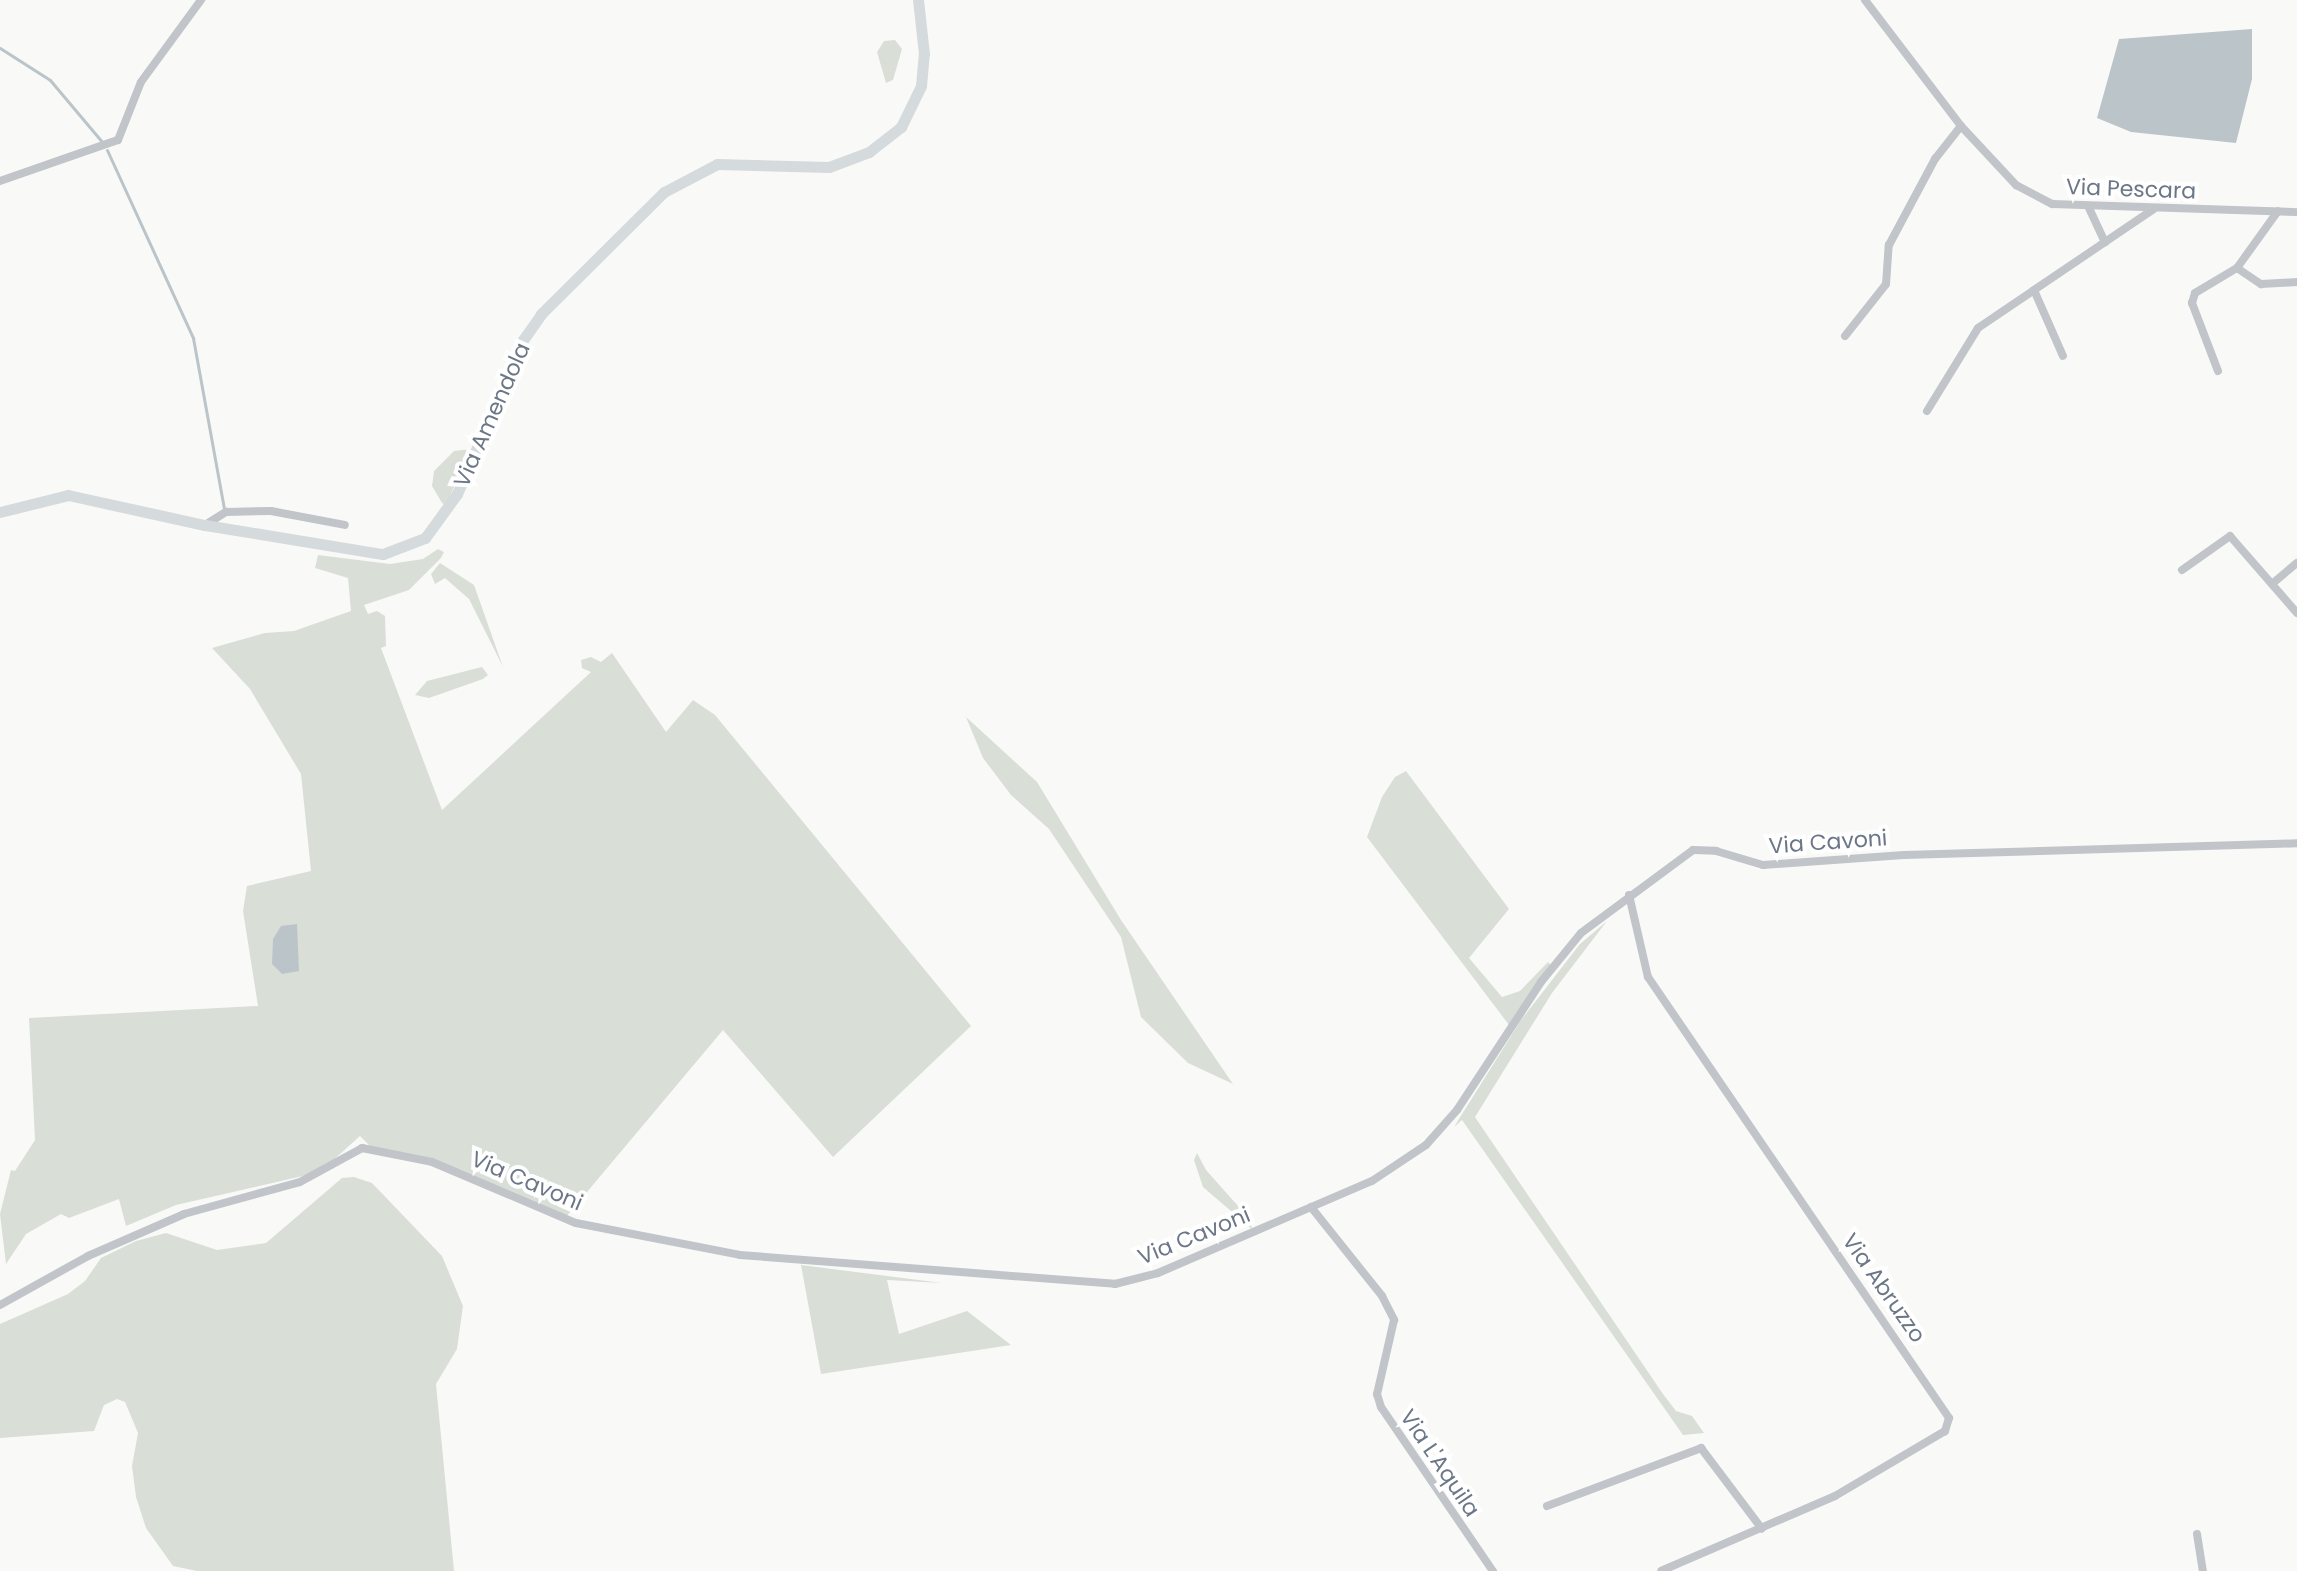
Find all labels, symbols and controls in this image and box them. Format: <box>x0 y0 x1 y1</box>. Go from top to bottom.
street label: Via Pescara <box>2065 174 2197 204</box>
street label: Via Amendola <box>448 339 536 491</box>
street label: Via Cavoni <box>1768 825 1888 859</box>
street label: Via Cavoni <box>467 1146 587 1216</box>
street label: Via Cavoni <box>1134 1202 1254 1270</box>
street label: Via Abruzzo <box>1837 1228 1931 1348</box>
street label: Via L'Aquila <box>1395 1404 1485 1522</box>

